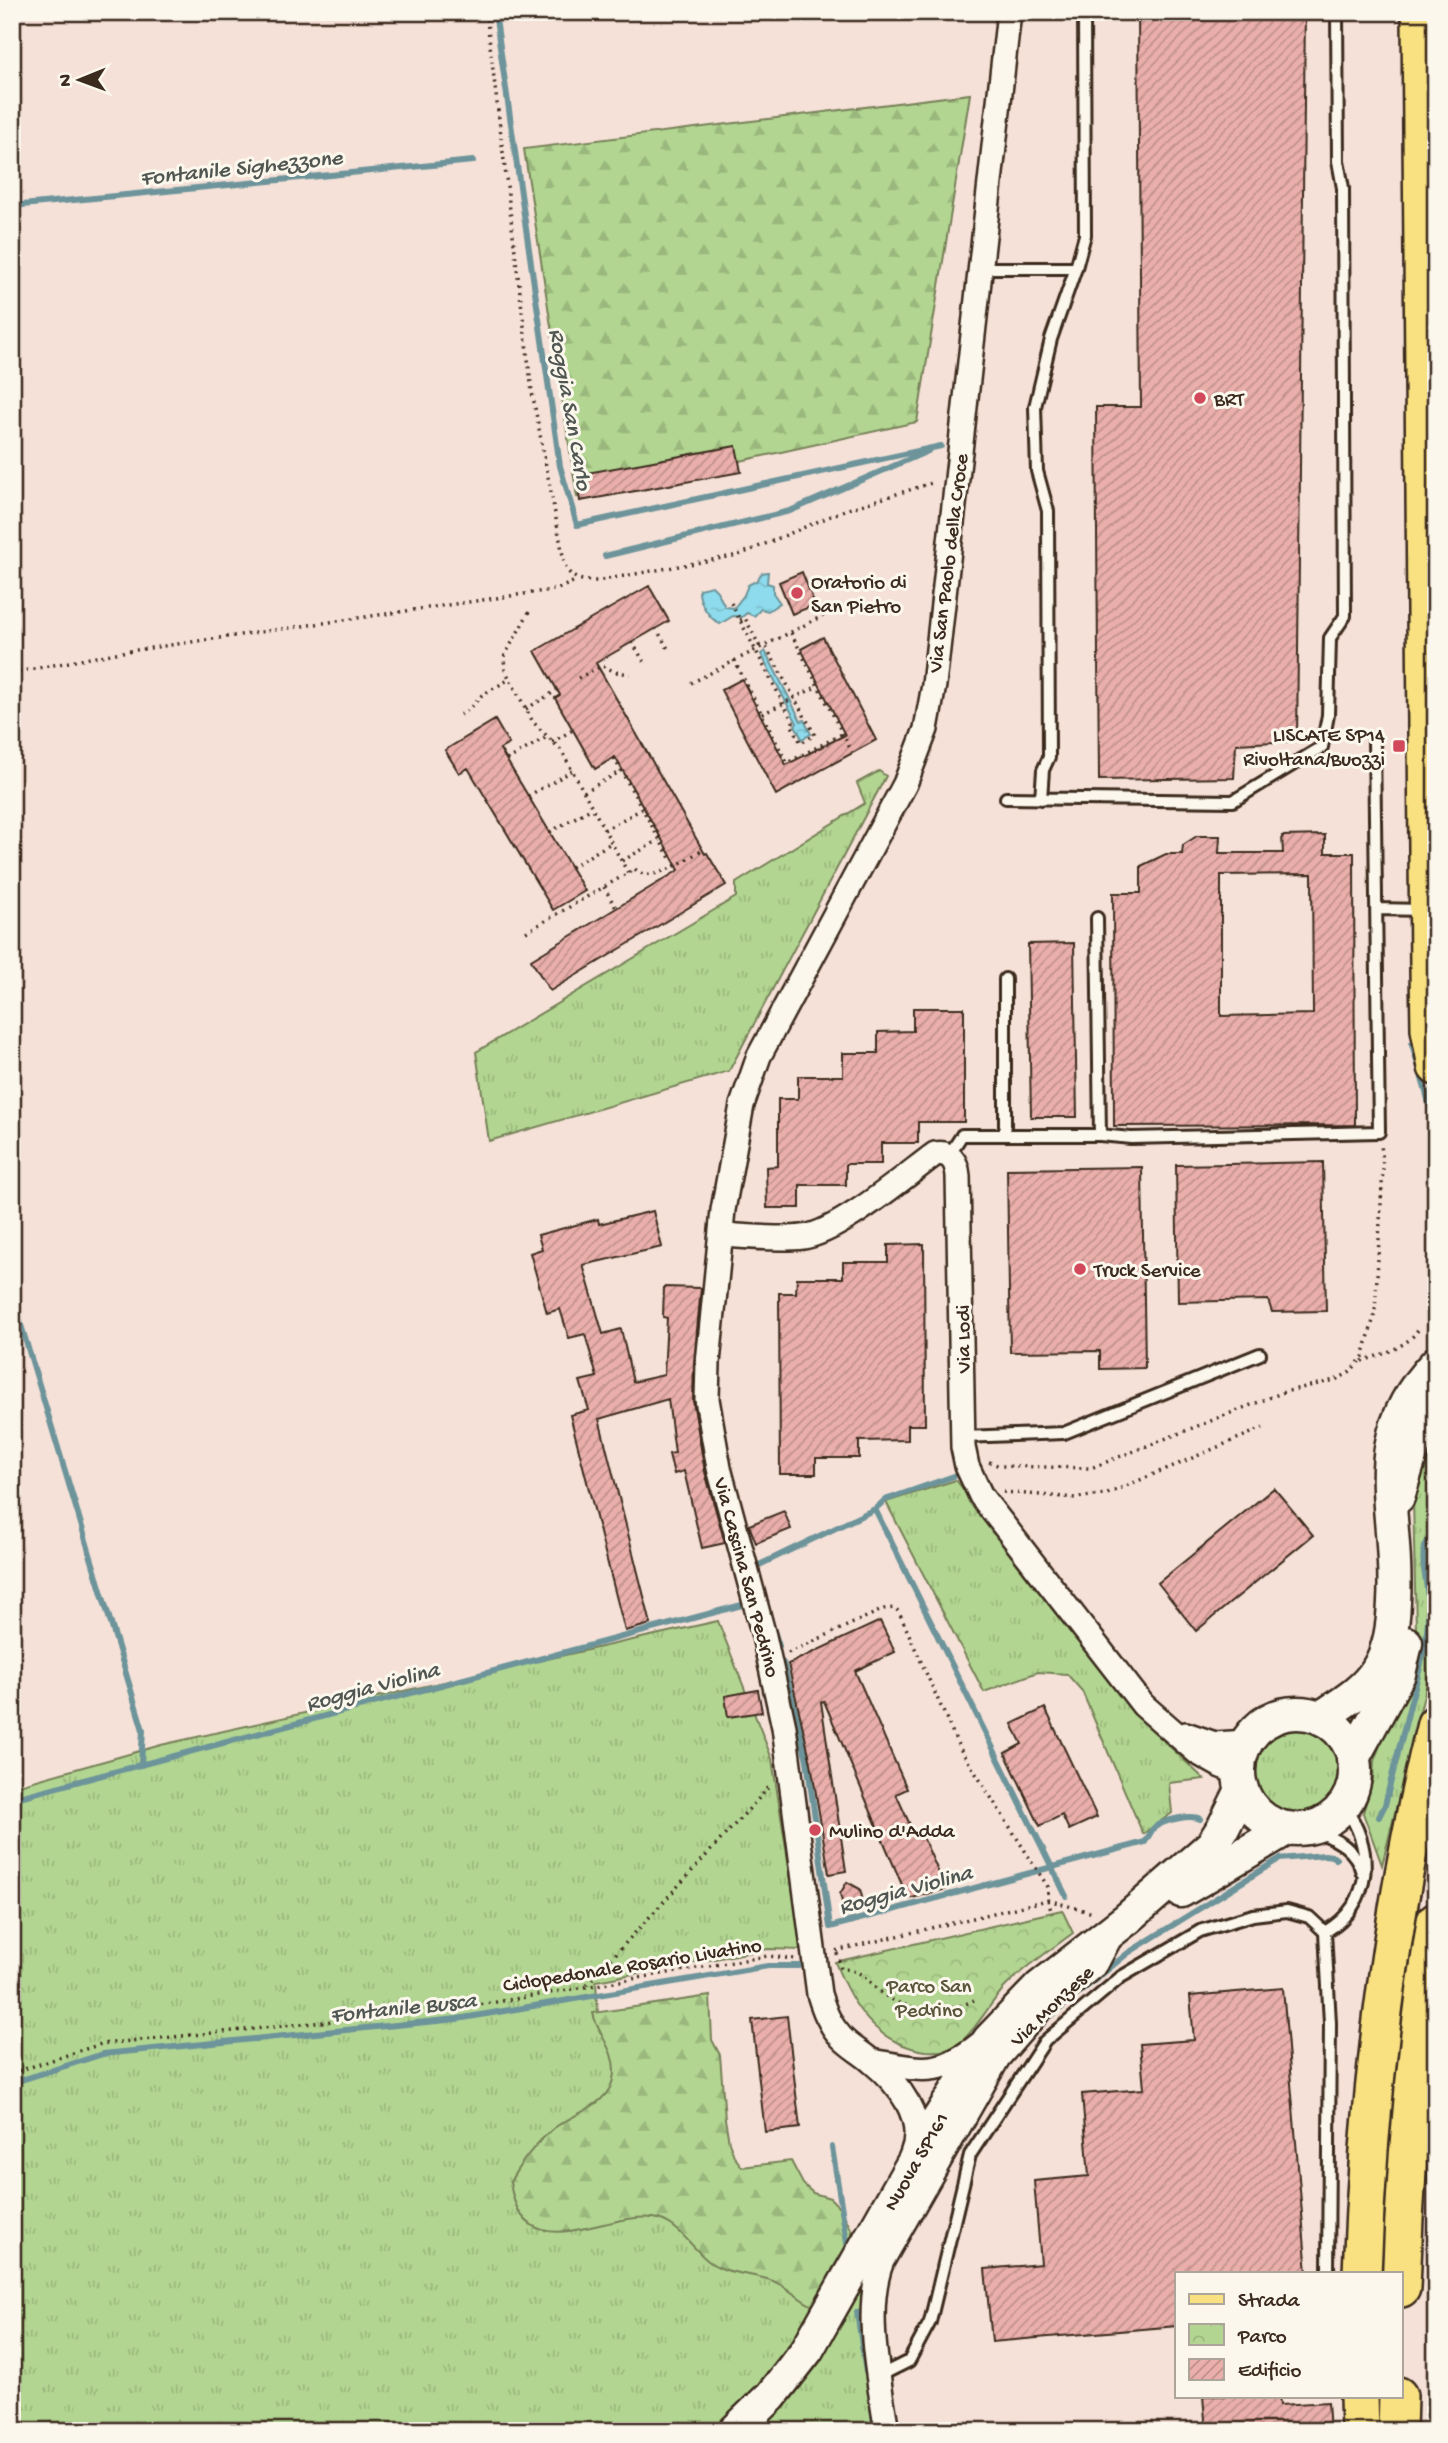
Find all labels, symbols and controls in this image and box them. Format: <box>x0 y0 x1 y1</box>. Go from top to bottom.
north arrow <box>46 46 116 116</box>
text: N <box>55 74 78 87</box>
water label: Fontanile Sighezzone <box>139 145 345 194</box>
water label: Roggia San Carlo <box>541 327 596 494</box>
place label: BRT <box>1213 389 1245 414</box>
marker: BRT <box>1192 390 1208 406</box>
street label: Via San Paolo della Croce <box>925 451 976 675</box>
place label: Oratorio di San Pietro <box>811 572 907 621</box>
marker: Oratorio di San Pietro <box>789 585 805 601</box>
place label: LISCATE SP14 Rivoltana/Buozzi <box>1243 725 1385 774</box>
marker: LISCATE SP14 Rivoltana/Buozzi <box>1391 738 1407 754</box>
place label: Truck Service <box>1093 1260 1202 1285</box>
marker: Truck Service <box>1072 1261 1088 1277</box>
street label: Via Lodi <box>952 1305 979 1374</box>
street label: Via Cascina San Pedrino <box>706 1474 783 1681</box>
water label: Roggia Violina <box>303 1657 444 1719</box>
place label: Mulino d'Adda <box>829 1821 956 1846</box>
marker: Mulino d'Adda <box>807 1822 823 1838</box>
water label: Roggia Violina <box>836 1860 977 1922</box>
street label: Ciclopedonale Rosario Livatino <box>502 1935 764 2000</box>
street label: Via Monzese <box>1006 1961 1101 2054</box>
park label: Parco San Pedrino <box>885 1976 972 2025</box>
water label: Fontanile Busca <box>329 1988 479 2031</box>
street label: Nuova SP161 <box>880 2109 956 2216</box>
legend <box>1175 2272 1402 2398</box>
text: Strada <box>1238 2290 1301 2315</box>
text: Parco <box>1237 2326 1287 2351</box>
text: Edificio <box>1238 2360 1302 2385</box>

